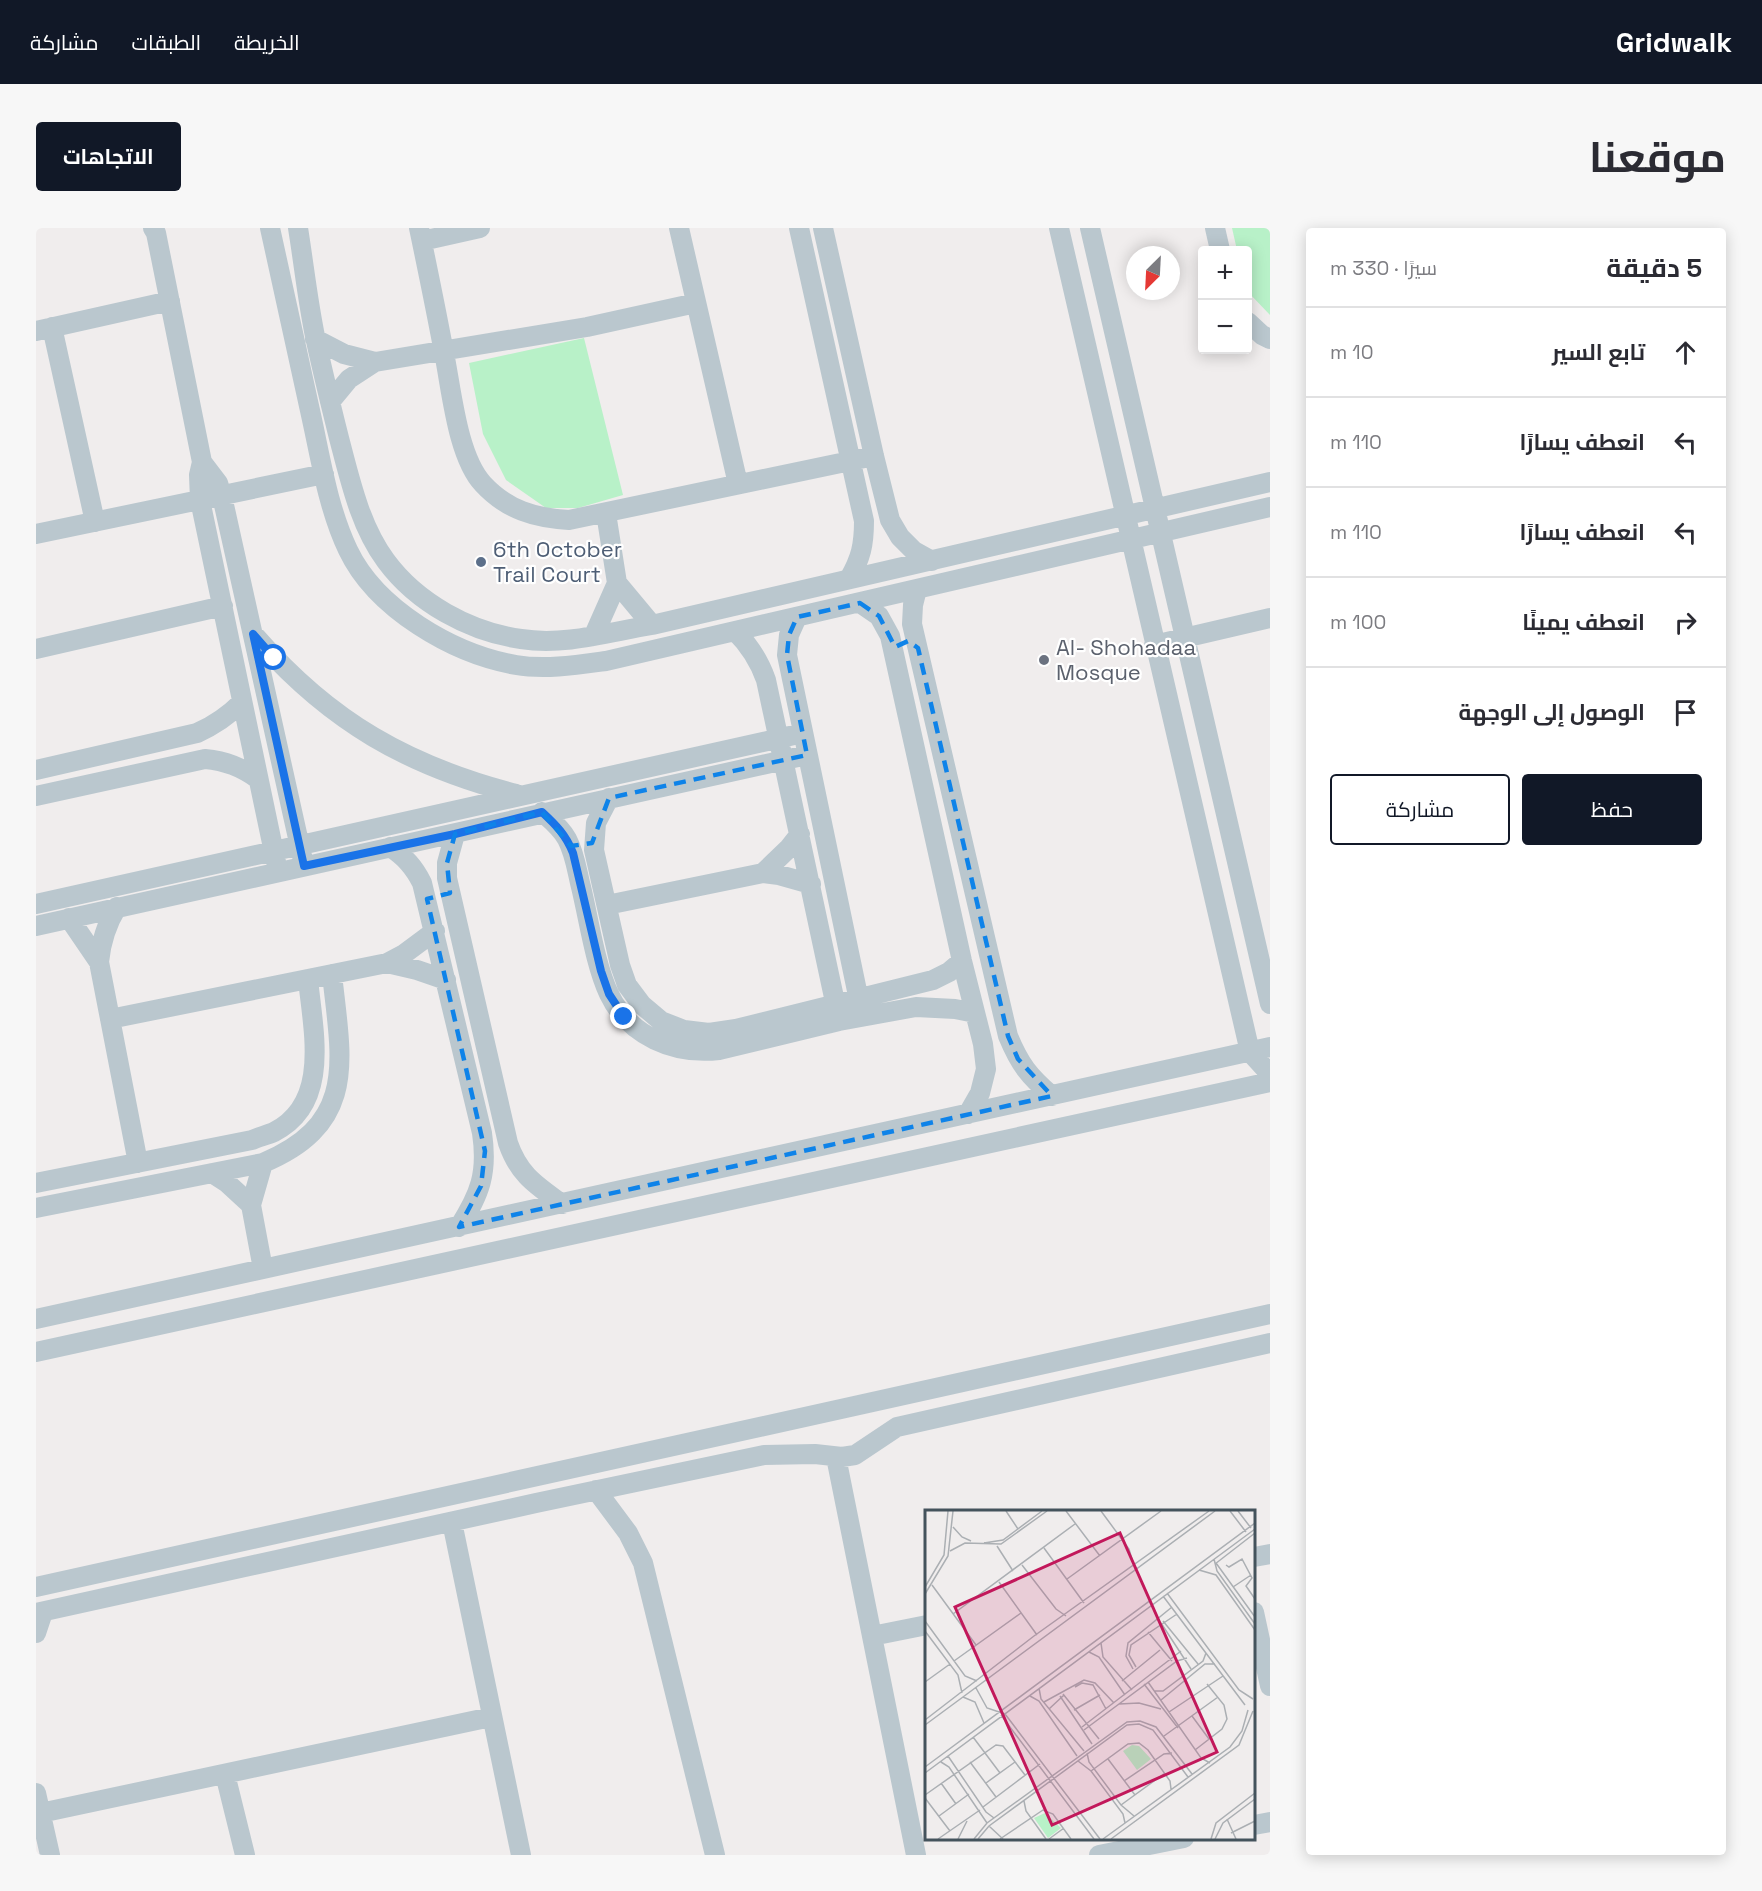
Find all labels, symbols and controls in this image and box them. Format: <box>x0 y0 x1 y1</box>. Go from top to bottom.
text: Gridwalk <box>1616 24 1732 60</box>
text: مشاركة <box>30 29 99 56</box>
text: الطبقات <box>132 29 201 56</box>
text: الخريطة <box>234 29 300 56</box>
button: الاتجاهات <box>36 122 181 191</box>
text: موقعنا <box>1589 131 1726 184</box>
north arrow <box>1126 246 1180 300</box>
map controls <box>1198 246 1252 354</box>
button: + <box>1198 246 1252 300</box>
text: 5 دقيقة <box>1606 251 1702 285</box>
text: سيرًا · 330 m <box>1330 255 1437 281</box>
button: − <box>1198 300 1252 354</box>
icon: ahead <box>1669 336 1702 369</box>
text: تابع السير <box>1552 338 1645 366</box>
text: 10 m <box>1330 339 1374 365</box>
icon: left <box>1669 426 1702 459</box>
text: انعطف يسارًا <box>1519 428 1645 456</box>
text: 110 m <box>1330 429 1382 455</box>
icon: left <box>1669 516 1702 549</box>
text: انعطف يسارًا <box>1519 518 1645 546</box>
text: 110 m <box>1330 519 1382 545</box>
place label: 6th October Trail Court <box>493 535 622 588</box>
marker: 6th October Trail Court <box>474 555 488 569</box>
icon: right <box>1669 606 1702 639</box>
text: انعطف يمينًا <box>1522 608 1645 636</box>
text: 100 m <box>1330 609 1386 635</box>
place label: Al- Shohadaa Mosque <box>1056 633 1196 686</box>
route start <box>260 644 286 670</box>
marker: Al- Shohadaa Mosque <box>1037 653 1051 667</box>
icon: arrive <box>1669 696 1702 729</box>
text: الوصول إلى الوجهة <box>1459 698 1645 726</box>
button: مشاركة <box>1330 774 1510 845</box>
button: حفظ <box>1522 774 1702 845</box>
route end <box>610 1003 636 1029</box>
inset map <box>925 1510 1255 1840</box>

